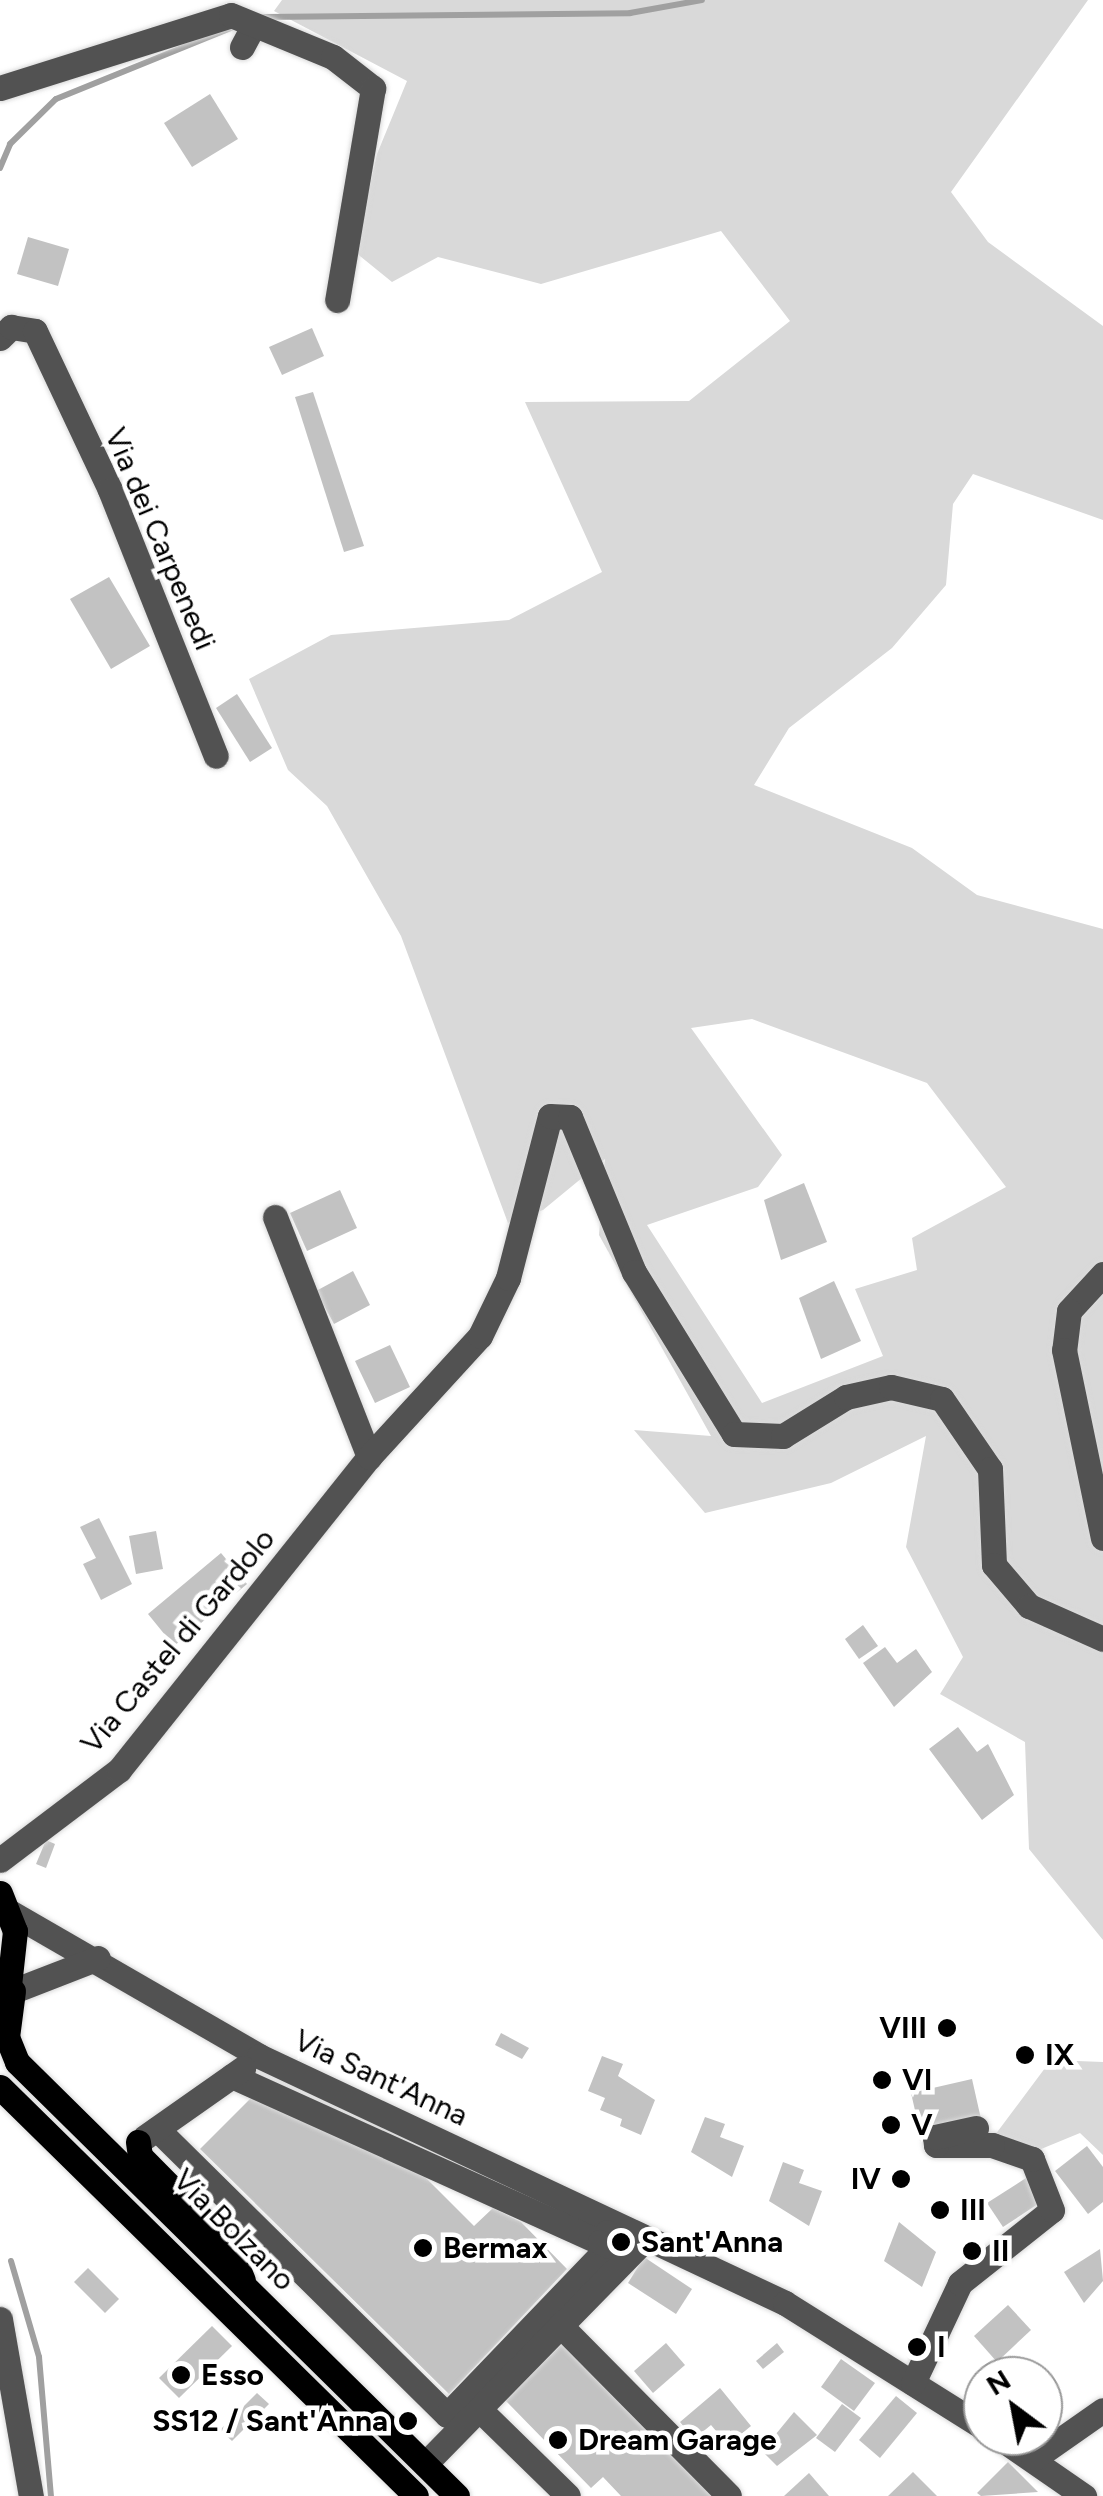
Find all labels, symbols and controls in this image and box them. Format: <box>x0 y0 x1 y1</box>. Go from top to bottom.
street label: Via dei Carpenedi <box>97 423 223 655</box>
street label: Via Castel di Gardolo <box>74 1521 282 1761</box>
place label: VIII <box>879 2010 927 2046</box>
marker: VIII <box>936 2017 958 2039</box>
street label: Via Sant'Anna <box>288 2022 474 2134</box>
place label: IX <box>1045 2037 1074 2073</box>
marker: IX <box>1014 2044 1036 2066</box>
place label: VI <box>902 2062 932 2098</box>
marker: VI <box>871 2069 893 2091</box>
place label: V <box>911 2107 933 2143</box>
marker: V <box>880 2114 902 2136</box>
place label: IV <box>851 2161 881 2197</box>
street label: Via Bolzano <box>166 2162 302 2298</box>
marker: IV <box>890 2168 912 2190</box>
place label: III <box>960 2192 986 2228</box>
marker: III <box>929 2199 951 2221</box>
place label: Sant'Anna <box>641 2224 783 2260</box>
place label: Bermax <box>443 2230 548 2266</box>
marker: Sant'Anna <box>610 2231 632 2253</box>
place label: II <box>992 2233 1009 2269</box>
marker: Bermax <box>412 2237 434 2259</box>
marker: II <box>961 2240 983 2262</box>
place label: I <box>937 2329 946 2365</box>
marker: I <box>906 2336 928 2358</box>
north arrow <box>963 2356 1063 2456</box>
place label: Esso <box>201 2357 264 2393</box>
text: N <box>980 2362 1016 2402</box>
marker: Esso <box>170 2364 192 2386</box>
place label: SS12 / Sant'Anna <box>152 2403 388 2439</box>
marker: SS12 / Sant'Anna <box>397 2410 419 2432</box>
place label: Dream Garage <box>578 2422 777 2458</box>
marker: Dream Garage <box>547 2429 569 2451</box>

